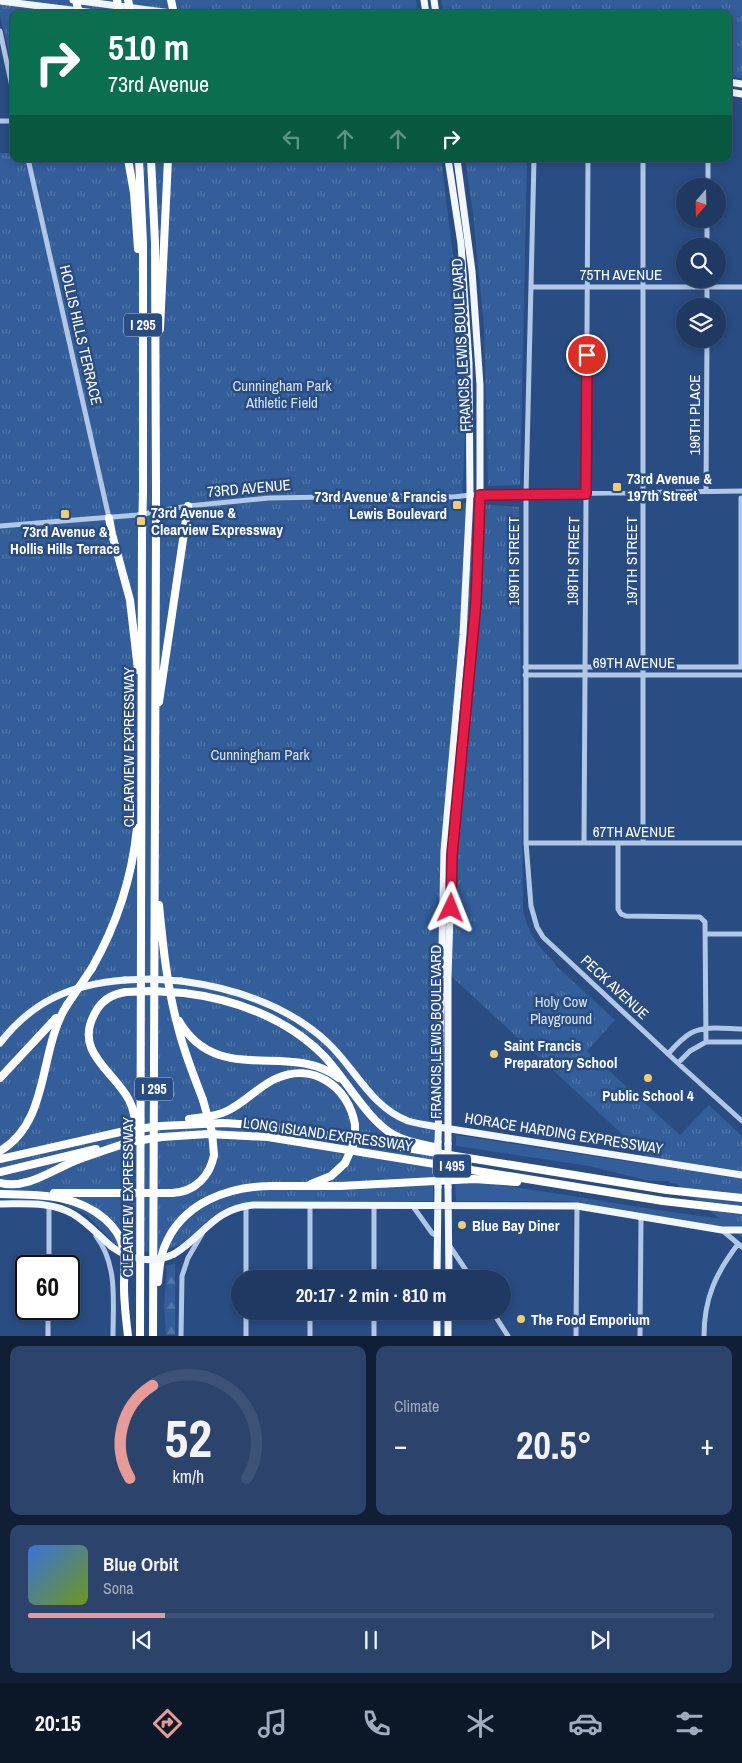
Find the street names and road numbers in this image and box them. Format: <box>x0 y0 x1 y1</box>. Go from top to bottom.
street label: FRANCIS LEWIS BOULEVARD <box>446 257 476 432</box>
street label: HOLLIS HILLS TERRACE <box>55 263 107 407</box>
street label: 75TH AVENUE <box>580 264 662 285</box>
road number: I 295 <box>124 314 162 336</box>
street label: 196TH PLACE <box>684 375 705 455</box>
street label: 73RD AVENUE <box>206 474 292 502</box>
street label: 199TH STREET <box>503 516 524 605</box>
street label: 198TH STREET <box>562 516 584 606</box>
street label: 197TH STREET <box>621 516 642 605</box>
street label: 69TH AVENUE <box>593 652 675 673</box>
street label: CLEARVIEW EXPRESSWAY <box>118 666 139 827</box>
street label: 67TH AVENUE <box>593 821 675 842</box>
street label: FRANCIS LEWIS BOULEVARD <box>425 945 446 1119</box>
street label: PECK AVENUE <box>576 950 654 1024</box>
road number: I 295 <box>135 1078 173 1100</box>
street label: HORACE HARDING EXPRESSWAY <box>463 1107 666 1159</box>
street label: LONG ISLAND EXPRESSWAY <box>242 1112 415 1156</box>
street label: CLEARVIEW EXPRESSWAY <box>117 1116 138 1277</box>
road number: I 495 <box>433 1154 471 1178</box>

